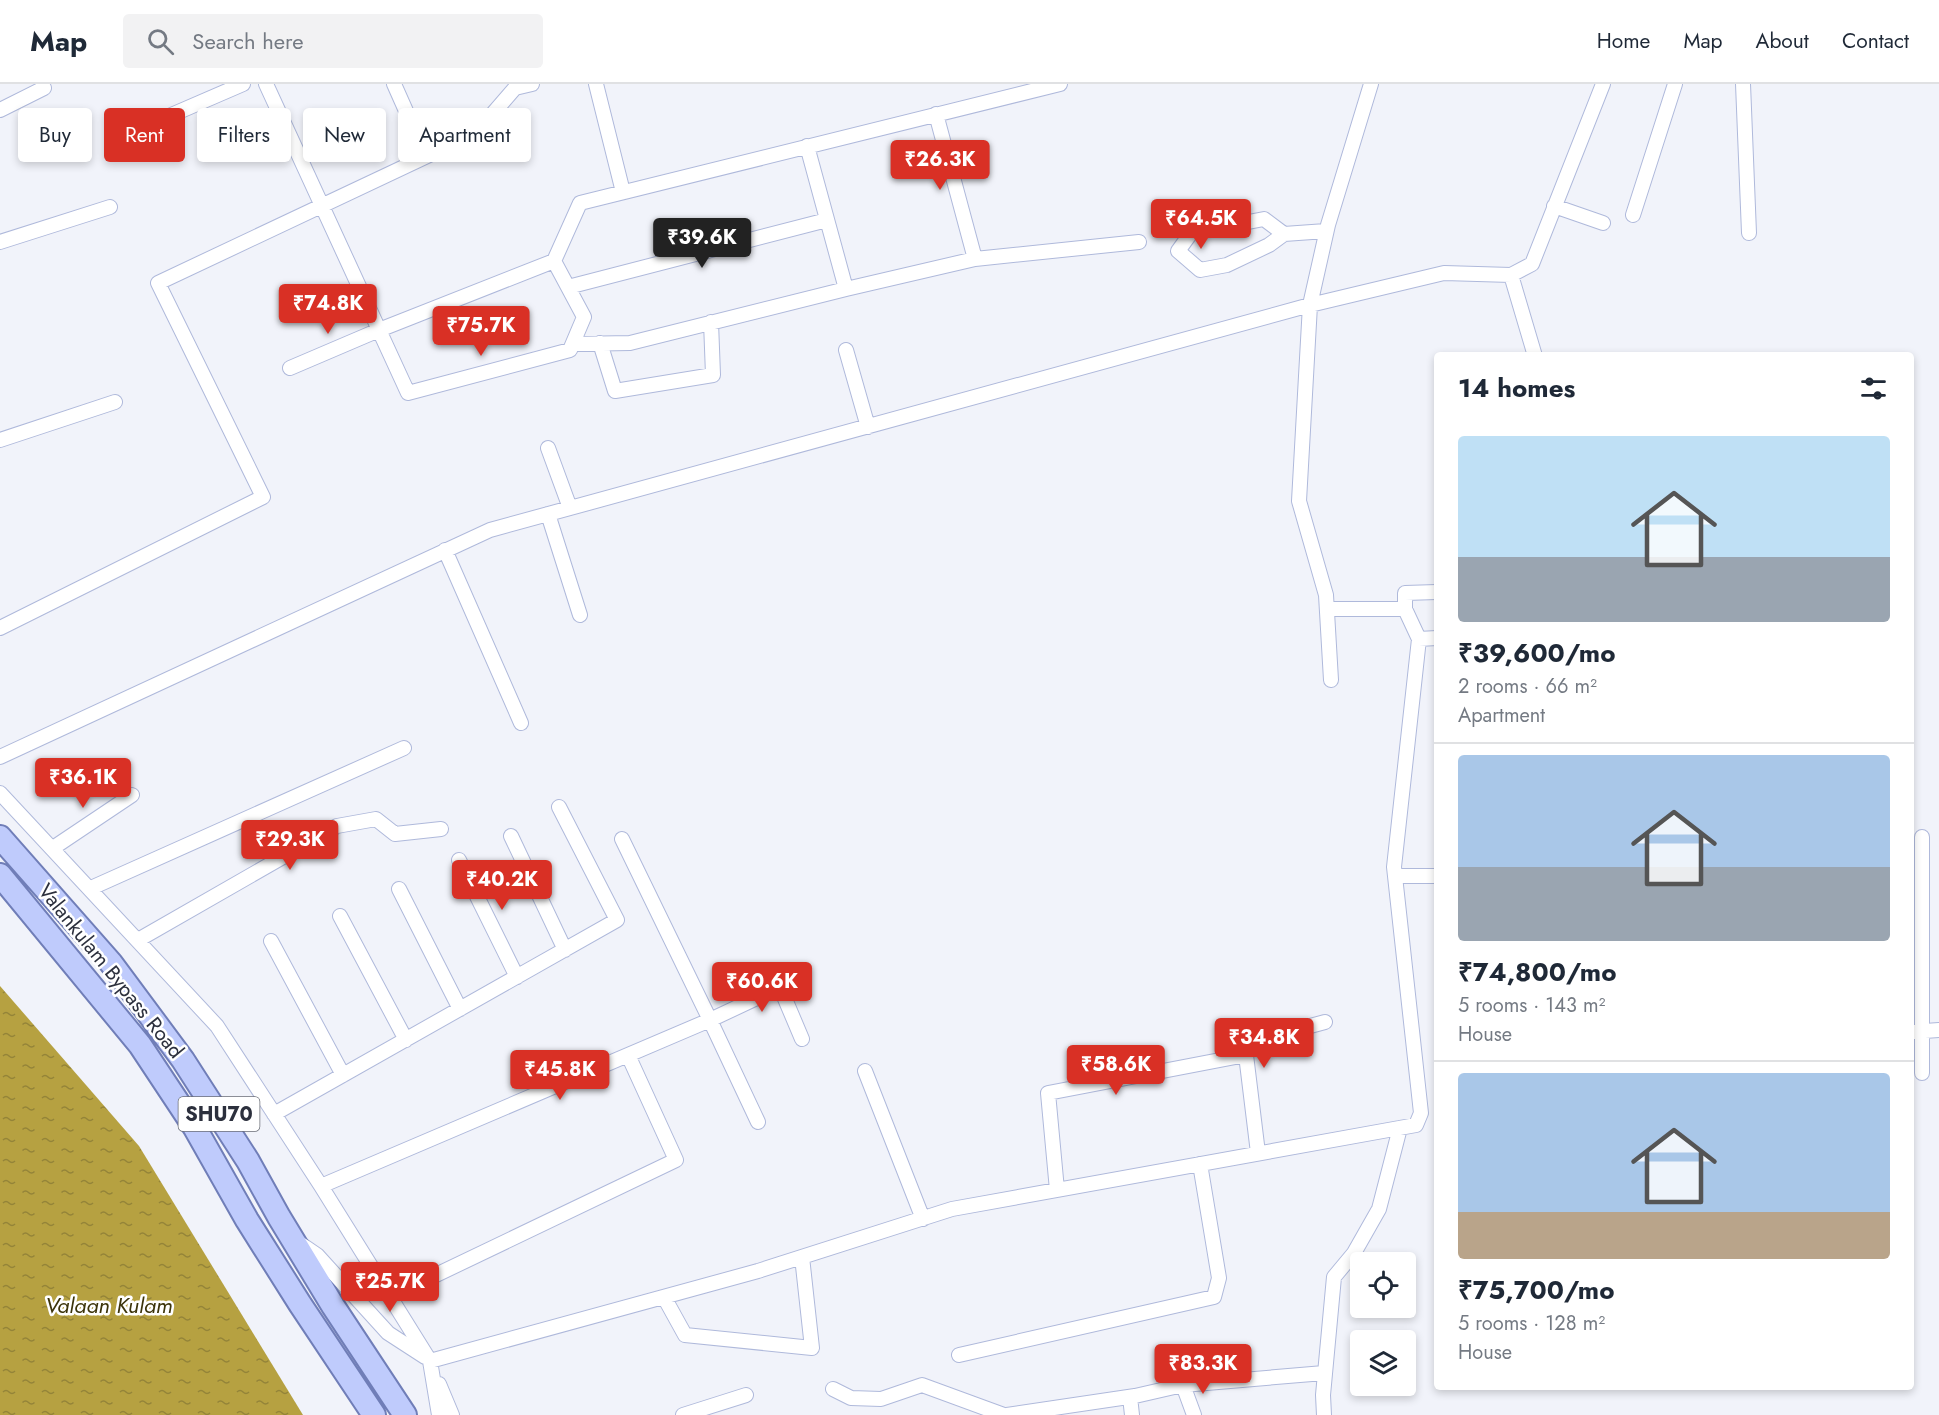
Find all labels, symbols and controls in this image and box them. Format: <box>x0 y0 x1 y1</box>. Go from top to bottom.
search box <box>123 14 543 68</box>
text: Map <box>30 21 87 62</box>
icon: search <box>144 25 177 58</box>
text: Search here <box>192 25 304 57</box>
text: Home <box>1597 26 1650 56</box>
text: Map <box>1683 26 1723 56</box>
text: About <box>1756 26 1809 56</box>
text: Contact <box>1842 26 1909 56</box>
chip: Buy <box>18 108 92 162</box>
chip: Rent <box>104 108 185 162</box>
chip: Filters <box>197 108 291 162</box>
chip: New <box>303 108 386 162</box>
chip: Apartment <box>398 108 531 162</box>
pin: ₹26.3K <box>891 140 989 191</box>
text: ₹26.3K <box>905 145 975 174</box>
pin: ₹64.5K <box>1152 199 1250 250</box>
text: ₹64.5K <box>1165 204 1237 233</box>
pin: ₹39.6K <box>653 218 751 269</box>
text: ₹39.6K <box>667 223 737 252</box>
pin: ₹74.8K <box>279 284 377 335</box>
text: ₹74.8K <box>293 289 363 318</box>
pin: ₹75.7K <box>432 306 530 357</box>
text: ₹75.7K <box>447 311 515 340</box>
text: 14 homes <box>1458 369 1575 407</box>
icon: filters <box>1857 372 1890 405</box>
icon: home <box>1620 475 1728 583</box>
text: ₹39,600/mo <box>1458 634 1615 672</box>
text: 2 rooms · 66 m² <box>1458 672 1597 701</box>
text: Apartment <box>1458 701 1545 730</box>
pin: ₹36.1K <box>34 758 132 809</box>
text: ₹36.1K <box>49 763 117 792</box>
icon: home <box>1620 794 1728 902</box>
pin: ₹29.3K <box>241 820 339 871</box>
text: ₹29.3K <box>255 825 325 854</box>
pin: ₹40.2K <box>453 860 551 911</box>
text: ₹40.2K <box>466 865 538 894</box>
street label: Valankulam Bypass Road <box>31 877 191 1065</box>
text: ₹74,800/mo <box>1458 953 1617 991</box>
pin: ₹60.6K <box>713 962 811 1013</box>
text: ₹60.6K <box>726 967 798 996</box>
text: 5 rooms · 143 m² <box>1458 991 1605 1020</box>
pin: ₹34.8K <box>1215 1018 1313 1069</box>
text: House <box>1458 1020 1512 1049</box>
text: ₹34.8K <box>1229 1023 1299 1052</box>
pin: ₹58.6K <box>1067 1045 1165 1096</box>
pin: ₹45.8K <box>511 1050 609 1101</box>
text: ₹58.6K <box>1081 1050 1151 1079</box>
text: ₹45.8K <box>524 1055 596 1084</box>
road number: SHU70 <box>178 1097 260 1131</box>
icon: home <box>1620 1112 1728 1220</box>
map controls <box>1350 1252 1416 1396</box>
button: locate <box>1350 1252 1416 1318</box>
pin: ₹25.7K <box>341 1262 439 1313</box>
text: ₹25.7K <box>355 1267 425 1296</box>
text: ₹75,700/mo <box>1458 1271 1615 1309</box>
water label: Valaan Kulam <box>45 1289 173 1321</box>
text: 5 rooms · 128 m² <box>1458 1309 1605 1338</box>
button: layers <box>1350 1330 1416 1396</box>
text: House <box>1458 1338 1512 1367</box>
pin: ₹83.3K <box>1154 1344 1252 1395</box>
text: ₹83.3K <box>1169 1349 1237 1378</box>

